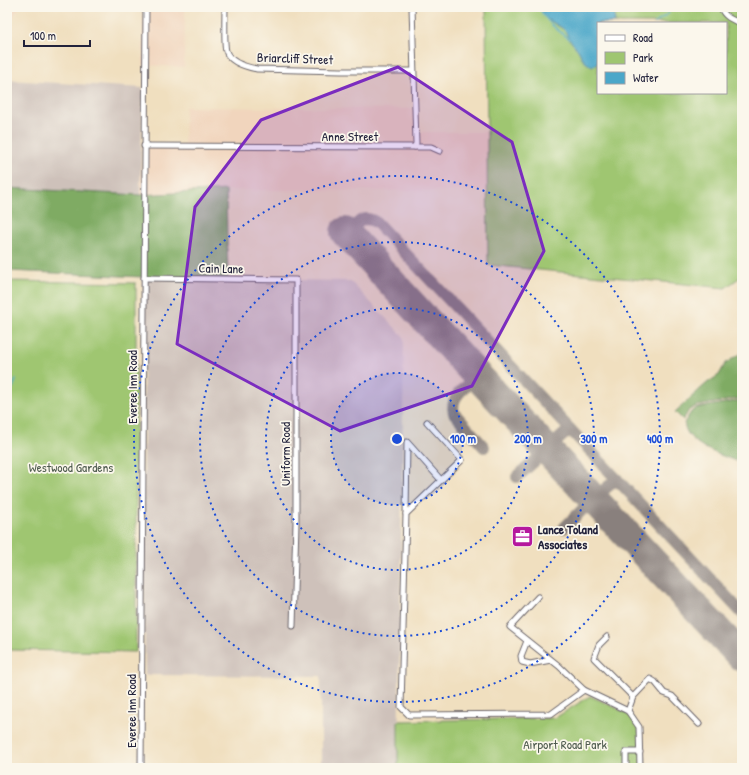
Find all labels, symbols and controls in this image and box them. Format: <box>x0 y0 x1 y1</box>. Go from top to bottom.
scale bar <box>24 22 90 48</box>
legend <box>597 22 727 94</box>
text: 100 m <box>30 27 56 44</box>
text: Road <box>633 29 653 46</box>
street label: Briarcliff Street <box>257 48 334 68</box>
text: Park <box>633 49 653 66</box>
text: Water <box>633 69 659 86</box>
street label: Anne Street <box>322 127 379 145</box>
street label: Cain Lane <box>198 259 244 277</box>
street label: Everee Inn Road <box>123 350 141 424</box>
street label: Uniform Road <box>276 422 294 486</box>
text: 100 m <box>450 430 476 447</box>
text: 200 m <box>514 430 542 447</box>
text: 300 m <box>580 430 608 447</box>
text: 400 m <box>647 430 673 447</box>
centre of rings <box>390 432 404 446</box>
park label: Westwood Gardens <box>29 458 113 476</box>
place label: Lance Toland Associates <box>538 520 599 553</box>
office icon: Lance Toland Associates <box>510 523 536 549</box>
street label: Everee Inn Road <box>122 674 140 748</box>
park label: Airport Road Park <box>523 735 607 753</box>

